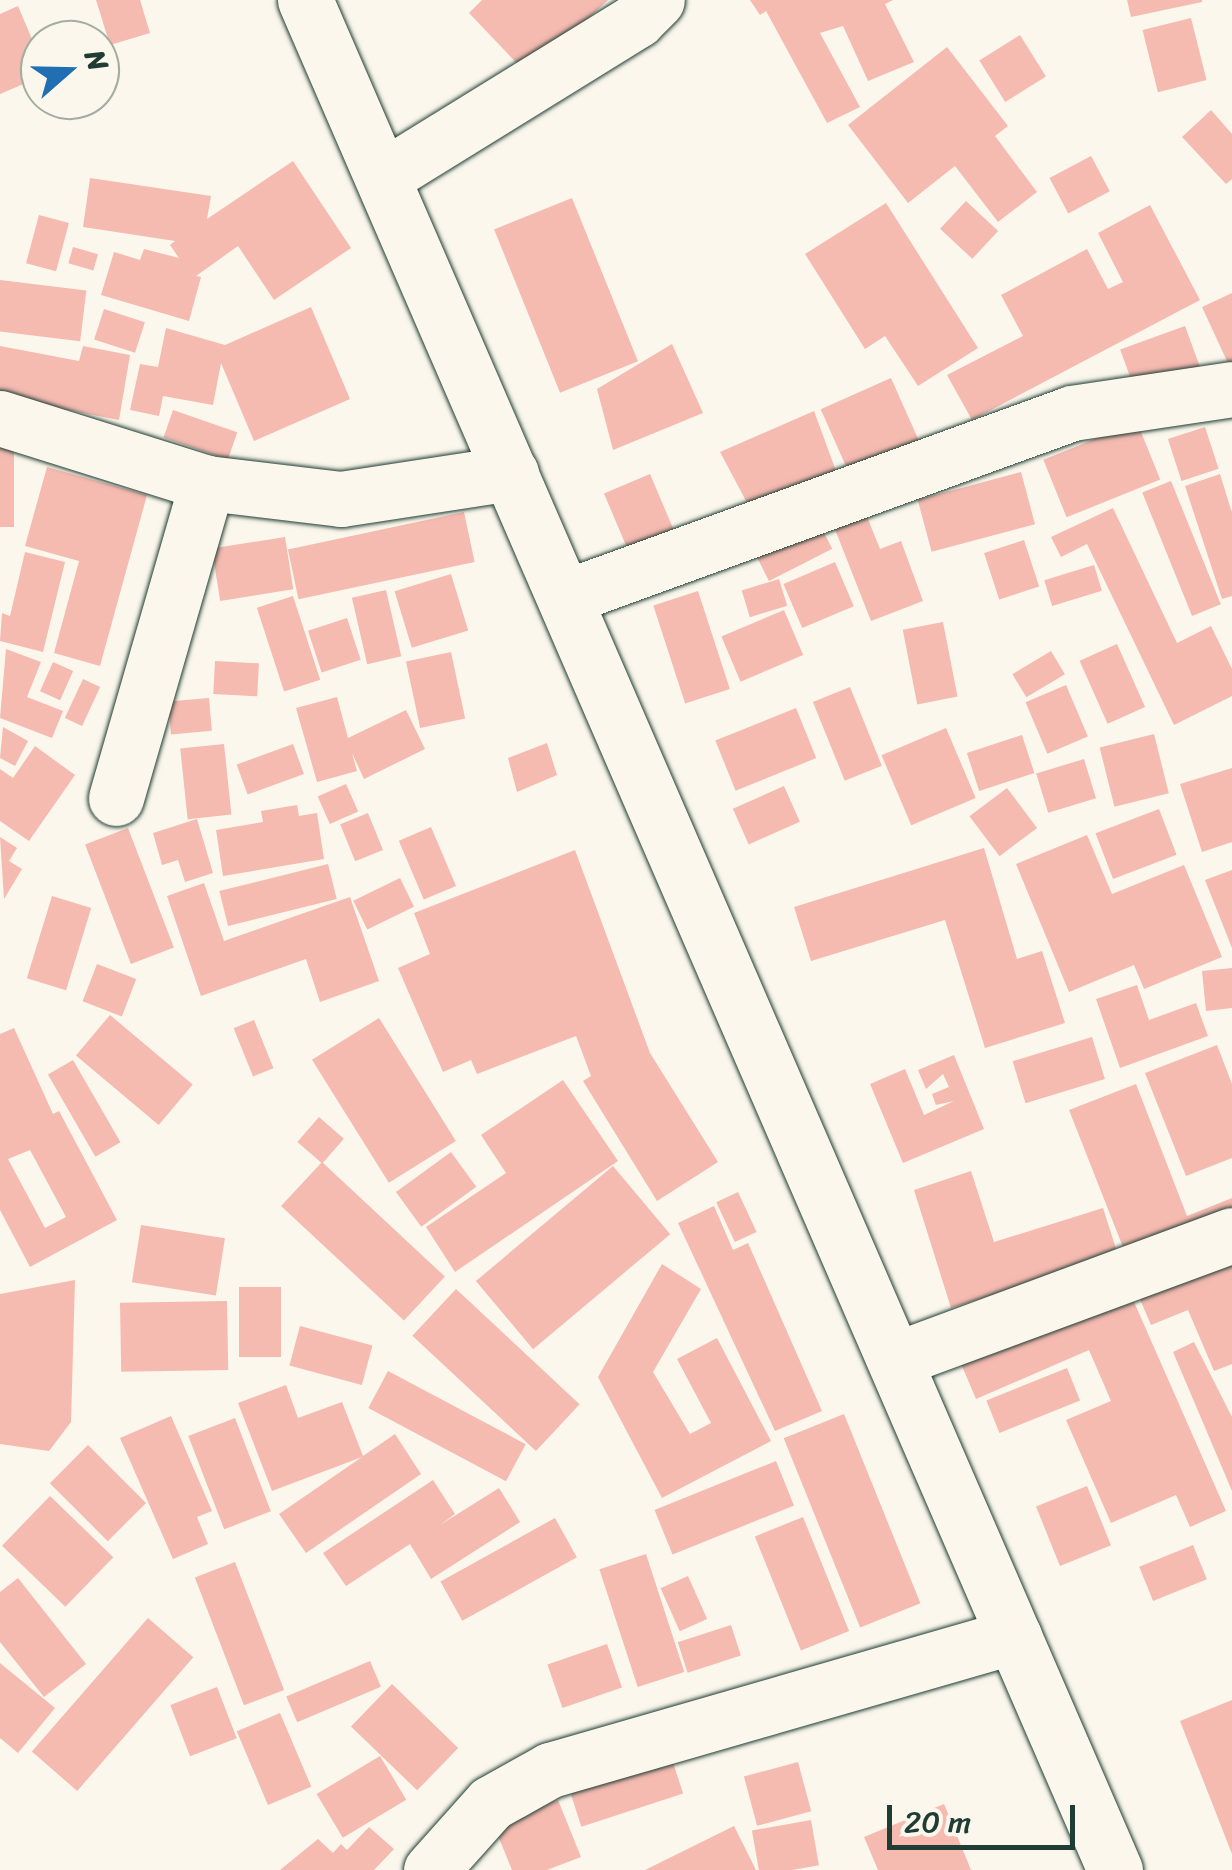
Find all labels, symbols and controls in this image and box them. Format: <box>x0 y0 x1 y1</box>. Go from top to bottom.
north arrow <box>20 20 120 120</box>
text: N <box>70 43 123 78</box>
scale bar <box>892 1785 1080 1847</box>
text: 20 m <box>904 1795 971 1849</box>

